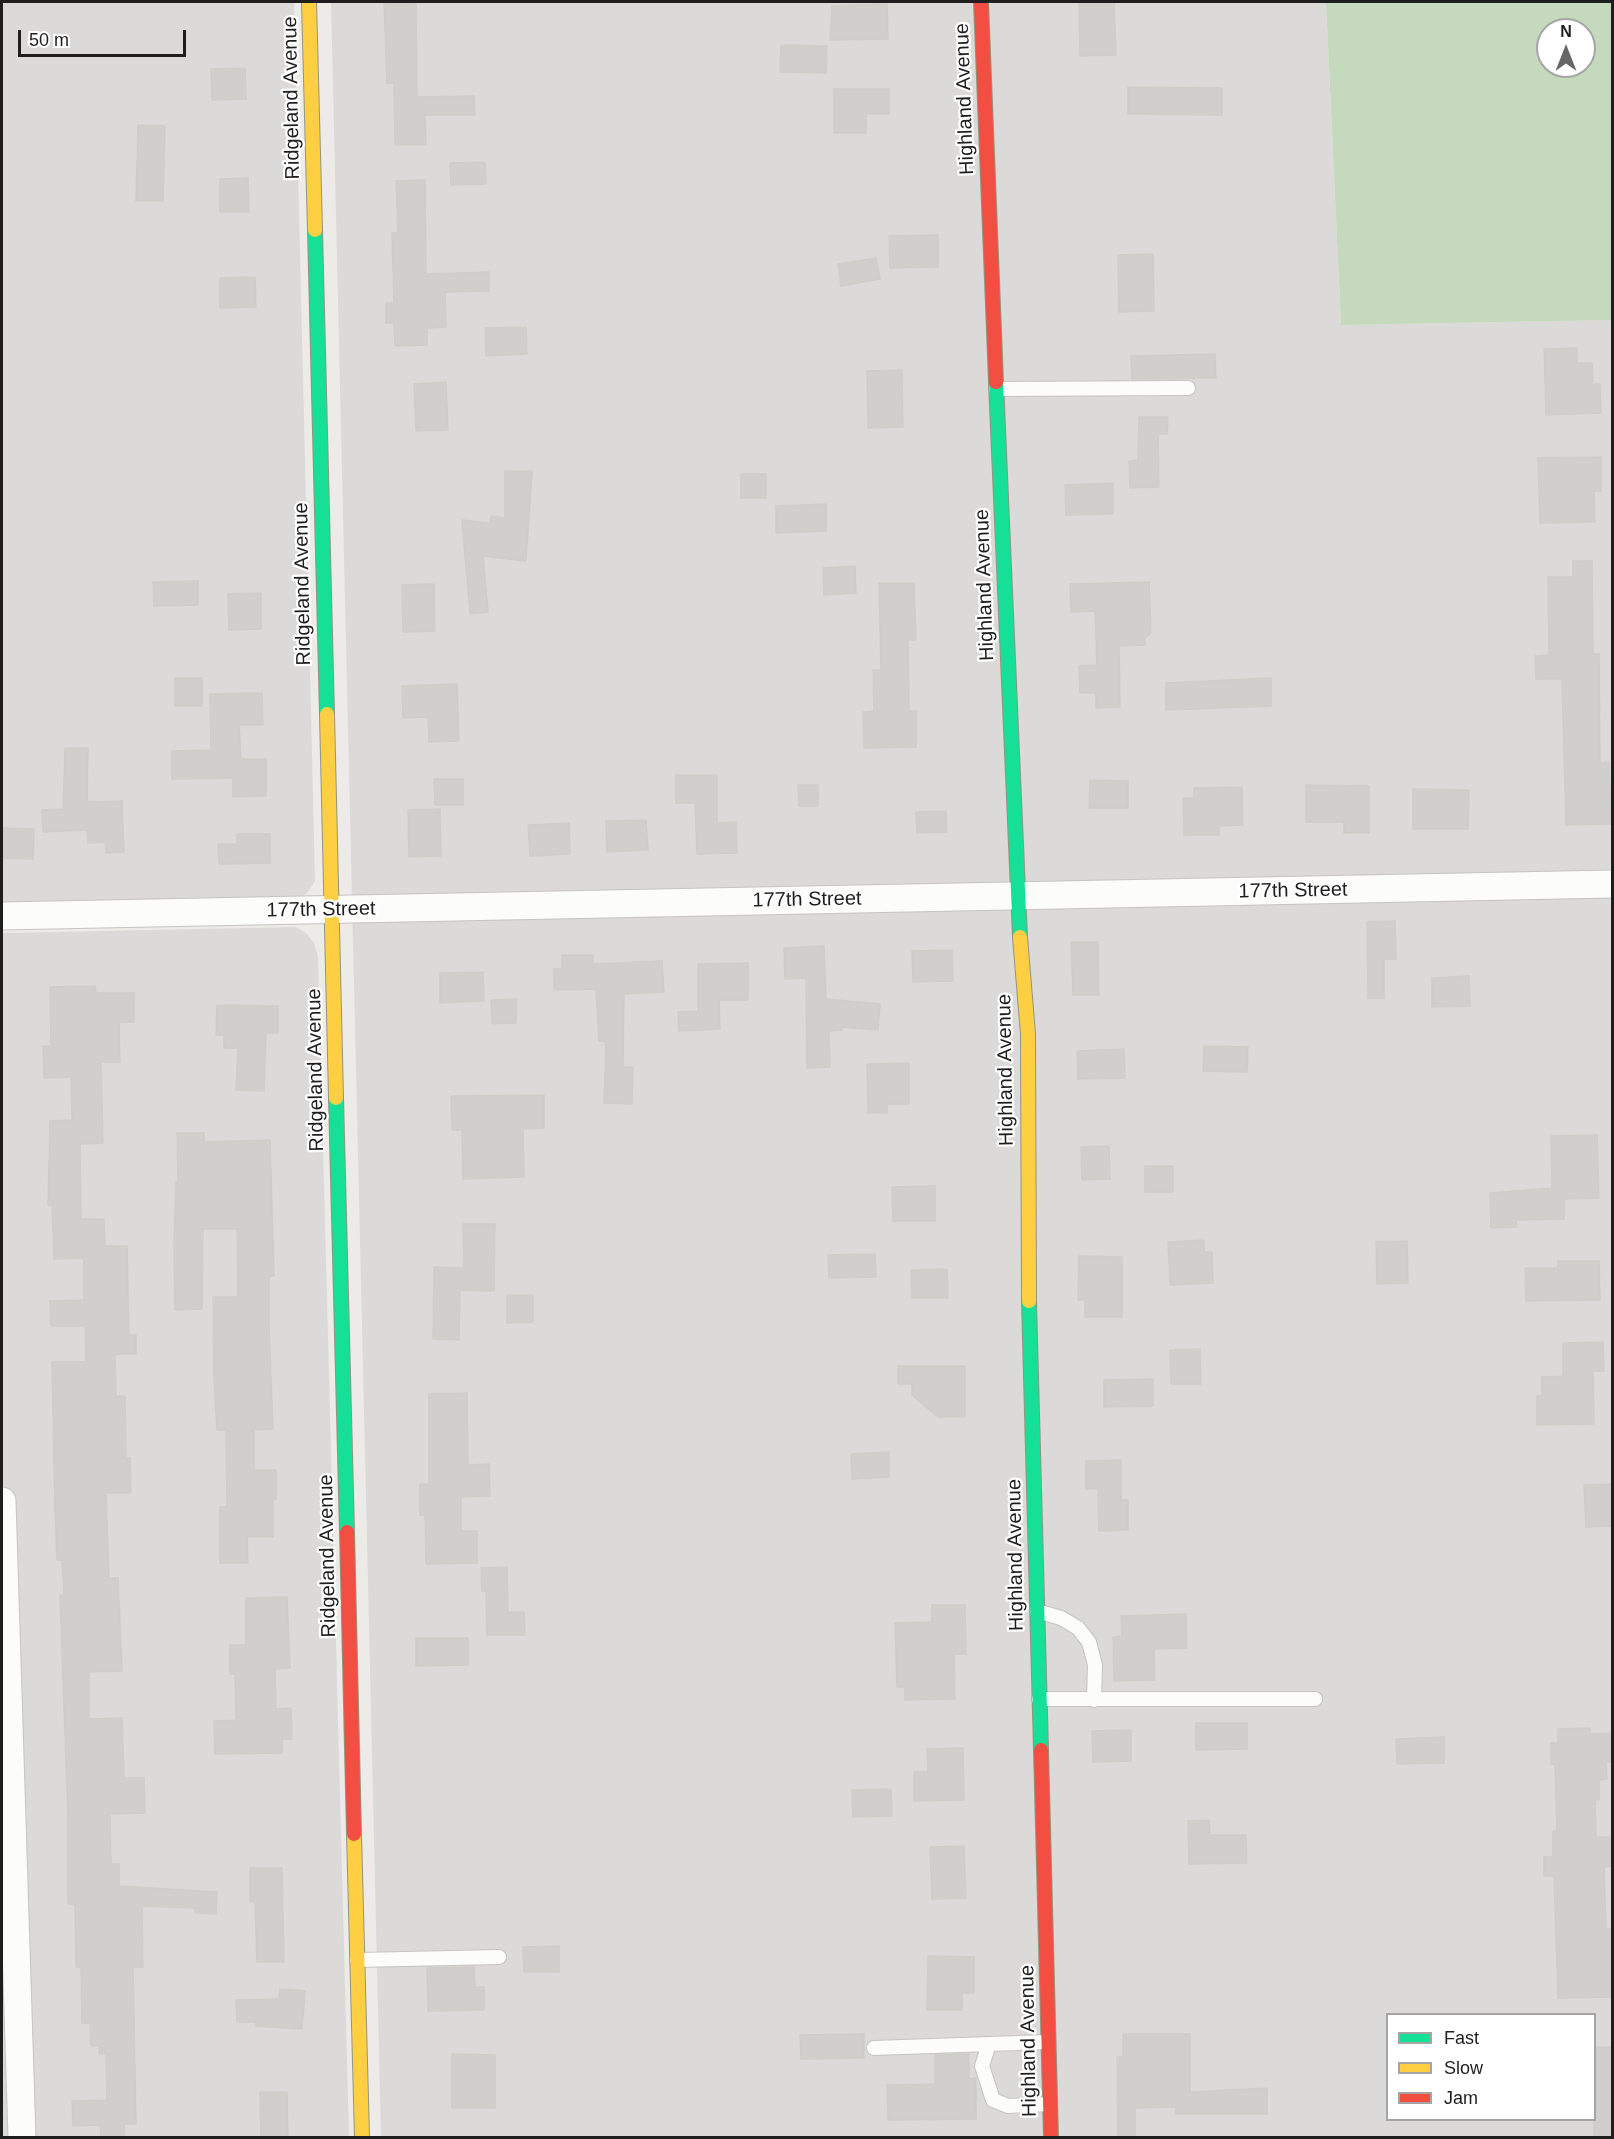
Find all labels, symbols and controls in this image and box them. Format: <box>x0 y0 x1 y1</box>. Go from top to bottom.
street label: Ridgeland Avenue <box>279 16 305 180</box>
scale bar <box>21 18 189 56</box>
north arrow <box>1536 18 1596 78</box>
street label: Highland Avenue <box>950 23 980 175</box>
text: N <box>1560 23 1572 40</box>
text: 50 m <box>29 30 69 50</box>
street label: Ridgeland Avenue <box>290 502 316 666</box>
street label: Highland Avenue <box>970 509 1000 661</box>
street label: 177th Street <box>1238 878 1348 904</box>
street label: 177th Street <box>752 887 862 913</box>
street label: 177th Street <box>266 897 376 923</box>
street label: Ridgeland Avenue <box>303 988 329 1152</box>
street label: Highland Avenue <box>993 994 1019 1146</box>
street label: Ridgeland Avenue <box>315 1474 341 1638</box>
street label: Highland Avenue <box>1003 1479 1029 1631</box>
street label: Highland Avenue <box>1016 1965 1042 2117</box>
legend <box>1386 2013 1596 2121</box>
text: Fast <box>1444 2028 1479 2048</box>
text: Slow <box>1444 2058 1483 2078</box>
text: Jam <box>1444 2088 1478 2108</box>

